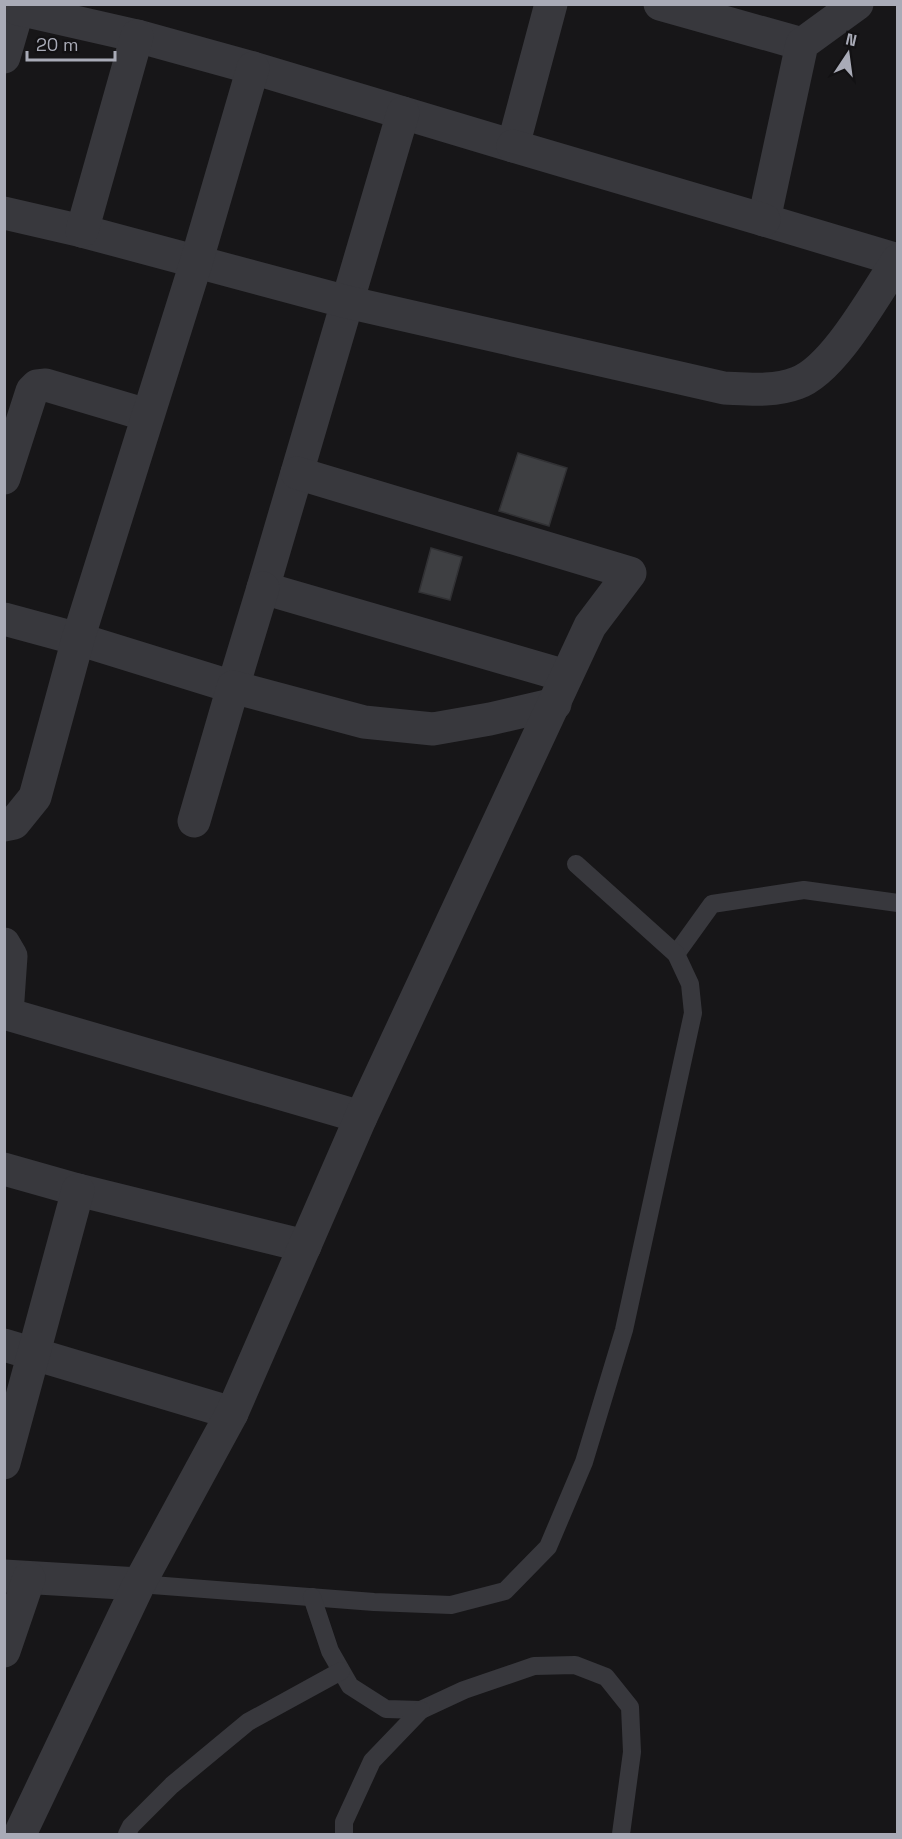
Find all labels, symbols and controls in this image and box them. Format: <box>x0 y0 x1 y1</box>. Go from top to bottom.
scale bar <box>27 24 116 62</box>
north arrow <box>818 24 878 84</box>
text: N <box>844 28 859 51</box>
text: 20 m <box>36 33 79 56</box>

